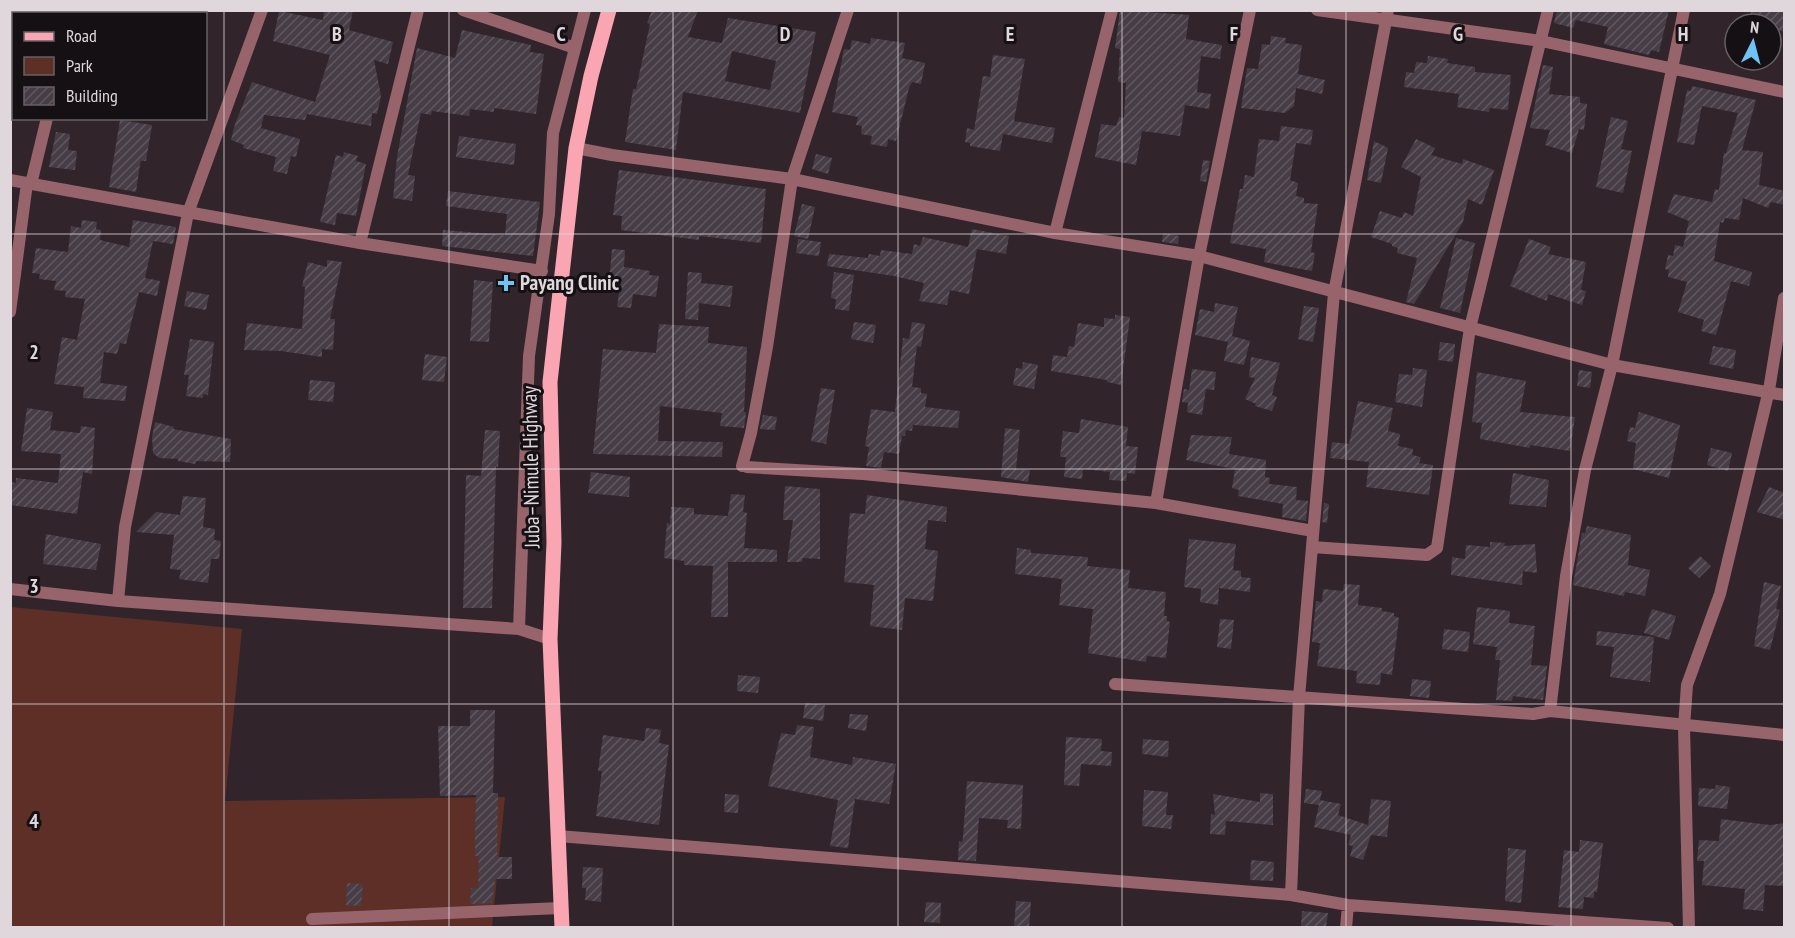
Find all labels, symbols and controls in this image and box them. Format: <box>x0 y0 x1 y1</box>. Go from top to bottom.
legend <box>12 12 207 120</box>
north arrow <box>1723 12 1783 72</box>
text: N <box>1749 17 1760 37</box>
text: B <box>332 21 342 47</box>
text: C <box>556 21 566 47</box>
text: D <box>780 21 791 47</box>
text: E <box>1006 21 1014 47</box>
text: F <box>1230 21 1238 47</box>
text: G <box>1453 21 1463 47</box>
text: H <box>1678 21 1688 47</box>
text: Road <box>66 24 97 47</box>
text: Park <box>66 54 93 77</box>
text: Building <box>66 84 118 107</box>
place label: Payang Clinic <box>520 269 620 296</box>
marker: Payang Clinic <box>497 274 515 292</box>
text: 2 <box>29 339 39 365</box>
street label: Juba–Nimule Highway <box>516 386 545 549</box>
text: 3 <box>29 573 39 599</box>
text: 4 <box>29 808 39 834</box>

